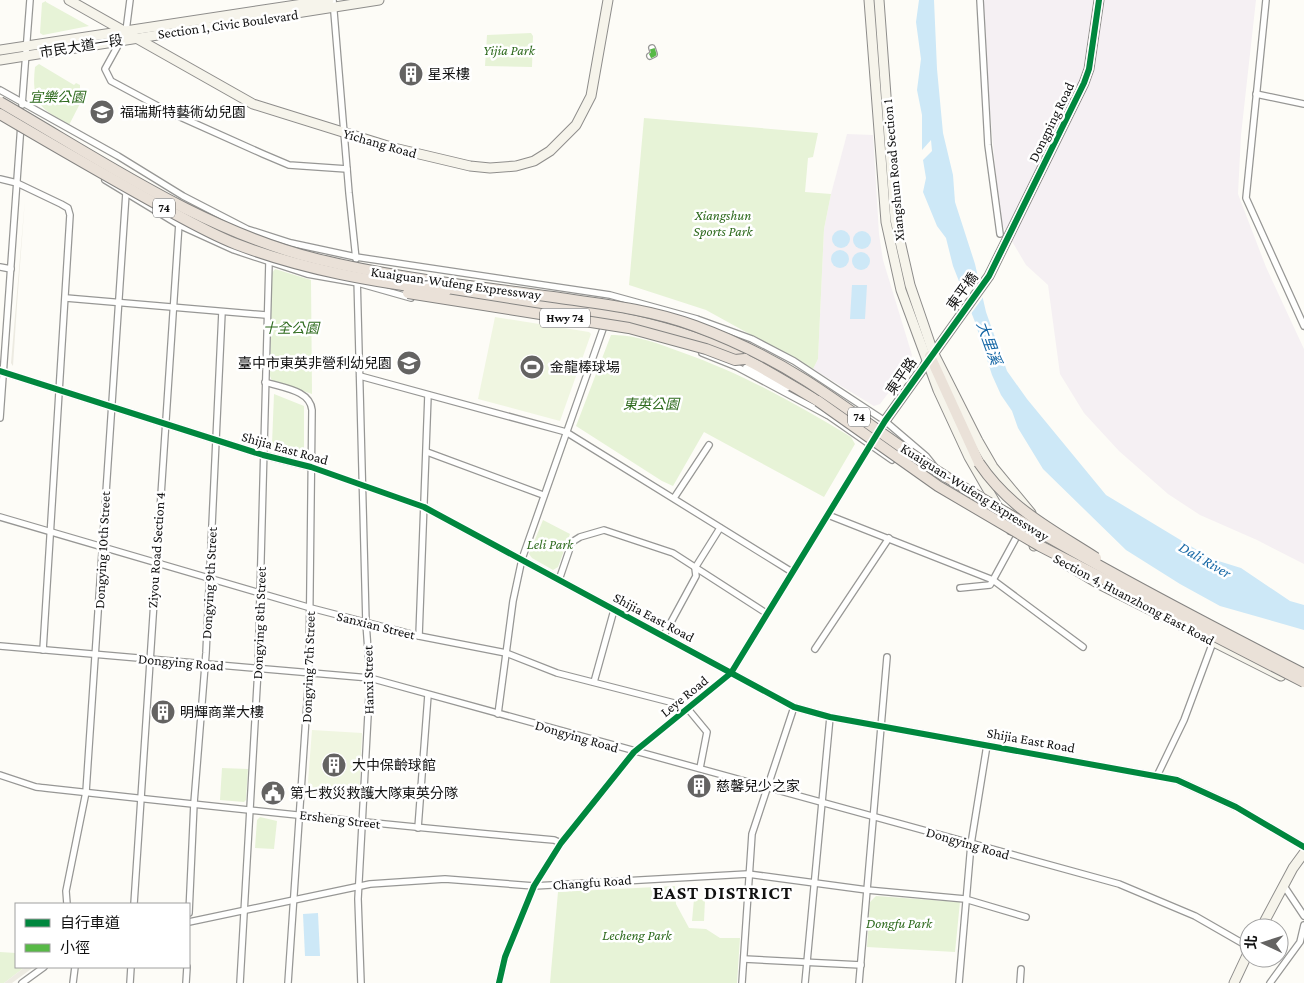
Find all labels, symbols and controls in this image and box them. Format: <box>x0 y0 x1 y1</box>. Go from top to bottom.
street label: Section 1, Civic Boulevard <box>157 6 300 42</box>
street label: 市民大道一段 <box>38 32 124 60</box>
park label: Yijia Park <box>483 42 536 59</box>
building icon: 星釆樓 <box>398 61 424 87</box>
place label: 星釆樓 <box>428 66 470 82</box>
street label: Dongping Road <box>1025 79 1078 165</box>
park label: 宜樂公園 <box>29 89 87 105</box>
street label: Xiangshun Road Section 1 <box>879 98 907 242</box>
school or university icon: 福瑞斯特藝術幼兒園 <box>89 99 115 125</box>
place label: 福瑞斯特藝術幼兒園 <box>120 104 246 120</box>
street label: Yichang Road <box>341 125 419 161</box>
road number: 74 <box>153 198 175 218</box>
park label: Xiangshun Sports Park <box>693 207 754 239</box>
street label: Kuaiguan-Wufeng Expressway <box>370 263 543 303</box>
street label: 東平橋 <box>943 269 981 313</box>
road number: Hwy 74 <box>540 308 590 328</box>
water label: 大里溪 <box>974 319 1005 369</box>
park label: 十全公園 <box>263 320 321 336</box>
school or university icon: 臺中市東英非營利幼兒園 <box>396 350 422 376</box>
sports icon: 金龍棒球場 <box>519 354 545 380</box>
street label: 東平路 <box>882 354 920 398</box>
place label: 臺中市東英非營利幼兒園 <box>238 355 392 371</box>
place label: 金龍棒球場 <box>550 359 620 375</box>
park label: 東英公園 <box>623 396 681 412</box>
road number: 74 <box>848 408 870 427</box>
street label: Shijia East Road <box>240 428 331 469</box>
street label: Kuaiguan-Wufeng Expressway <box>898 440 1052 545</box>
street label: Dongying 10th Street <box>91 490 113 609</box>
street label: Ziyou Road Section 4 <box>144 491 168 609</box>
street label: Dongying 9th Street <box>198 526 220 639</box>
park label: Leli Park <box>527 536 574 552</box>
water label: Dali River <box>1176 539 1234 582</box>
street label: Section 4, Huanzhong East Road <box>1051 550 1218 649</box>
street label: Dongying 8th Street <box>249 566 269 680</box>
street label: Shijia East Road <box>610 589 698 646</box>
street label: Sanxian Street <box>335 608 417 643</box>
street label: Dongying 7th Street <box>298 611 318 723</box>
street label: Hanxi Street <box>359 645 377 715</box>
street label: Dongying Road <box>137 650 225 674</box>
street label: Leye Road <box>657 672 712 720</box>
building icon: 明輝商業大樓 <box>150 699 176 725</box>
place label: 明輝商業大樓 <box>180 704 264 720</box>
street label: Dongying Road <box>533 716 621 756</box>
street label: Shijia East Road <box>986 724 1077 757</box>
building icon: 大中保齡球館 <box>321 752 347 778</box>
place label: 大中保齡球館 <box>352 757 436 773</box>
building icon: 慈馨兒少之家 <box>686 773 712 799</box>
place label: 慈馨兒少之家 <box>716 778 800 794</box>
public building icon: 第七救災救護大隊東英分隊 <box>260 780 286 806</box>
place label: 第七救災救護大隊東英分隊 <box>290 785 458 801</box>
street label: Ersheng Street <box>299 806 382 832</box>
street label: Dongying Road <box>924 823 1012 863</box>
street label: Changfu Road <box>552 871 633 893</box>
district label: EAST DISTRICT <box>653 882 793 903</box>
legend <box>15 903 190 968</box>
text: 自行車道 <box>60 915 120 931</box>
park label: Dongfu Park <box>866 915 933 931</box>
north arrow <box>1239 918 1289 968</box>
park label: Lecheng Park <box>602 927 673 943</box>
text: 北 <box>1243 935 1260 950</box>
text: 小徑 <box>60 940 90 956</box>

